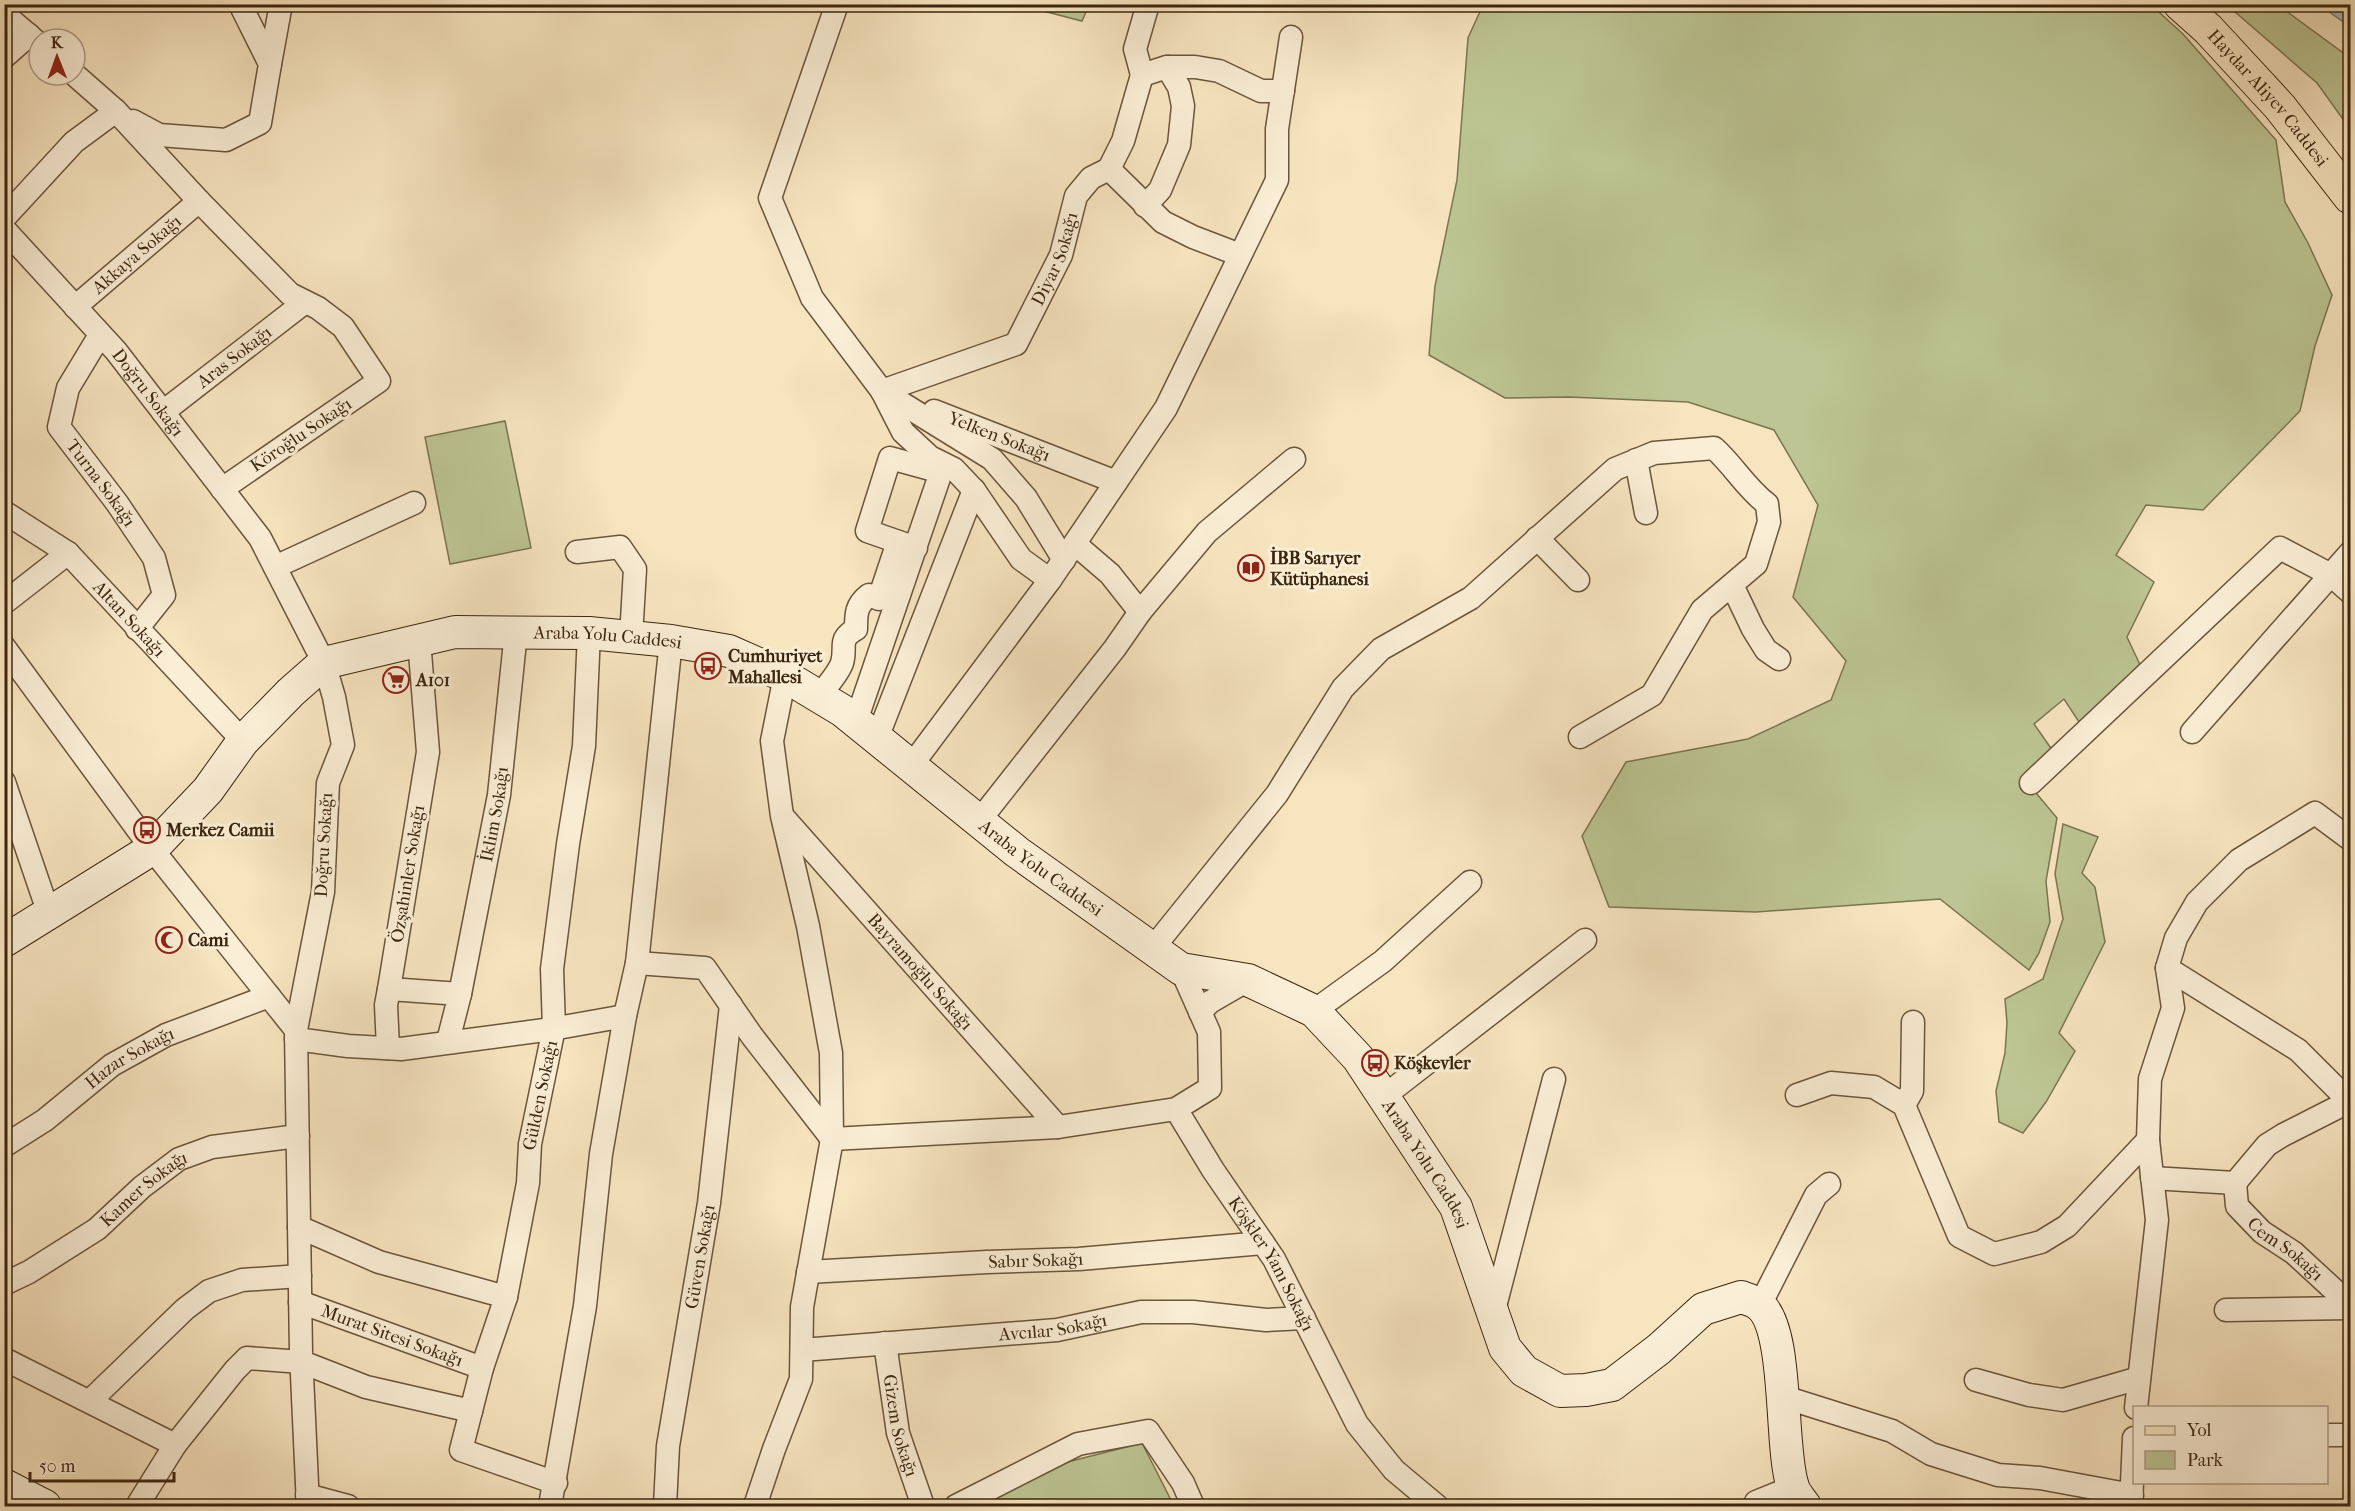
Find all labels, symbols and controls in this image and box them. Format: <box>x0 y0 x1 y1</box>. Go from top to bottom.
street label: Haydar Aliyev Caddesi <box>2203 25 2333 171</box>
north arrow <box>27 27 87 87</box>
text: K <box>51 33 64 52</box>
street label: Diyar Sokağı <box>1027 209 1082 309</box>
street label: Akkaya Sokağı <box>87 210 186 299</box>
street label: Aras Sokağı <box>192 321 276 393</box>
street label: Doğru Sokağı <box>108 344 189 441</box>
street label: Köroğlu Sokağı <box>246 393 356 477</box>
street label: Yelken Sokağı <box>944 407 1054 466</box>
street label: Turna Sokağı <box>62 435 141 531</box>
place label: İBB Sarıyer Kütüphanesi <box>1270 546 1369 590</box>
library icon: İBB Sarıyer Kütüphanesi <box>1236 553 1266 583</box>
street label: Altan Sokağı <box>88 576 170 662</box>
street label: Araba Yolu Caddesi <box>533 622 684 653</box>
place label: Cumhuriyet Mahallesi <box>727 646 823 688</box>
bus stop icon: Cumhuriyet Mahallesi <box>693 651 723 681</box>
supermarket icon: A101 <box>381 665 411 695</box>
place label: A101 <box>415 670 450 691</box>
street label: İklim Sokağı <box>475 765 512 864</box>
street label: Doğru Sokağı <box>311 791 337 898</box>
street label: Özşahinler Sokağı <box>386 803 429 944</box>
street label: Araba Yolu Caddesi <box>974 814 1108 921</box>
bus stop icon: Merkez Camii <box>132 815 162 845</box>
place label: Merkez Camii <box>165 820 275 841</box>
street label: Bayramoğlu Sokağı <box>863 909 978 1035</box>
mosque icon: Cami <box>154 925 184 955</box>
place label: Cami <box>188 930 229 951</box>
street label: Hazar Sokağı <box>81 1022 177 1093</box>
street label: Gülden Sokağı <box>518 1038 562 1152</box>
bus stop icon: Köşkevler <box>1360 1048 1390 1078</box>
place label: Köşkevler <box>1394 1053 1471 1074</box>
street label: Araba Yolu Caddesi <box>1377 1095 1473 1232</box>
street label: Kamer Sokağı <box>96 1146 191 1231</box>
street label: Köşkler Yanı Sokağı <box>1224 1192 1319 1335</box>
street label: Güven Sokağı <box>681 1202 719 1311</box>
street label: Cem Sokağı <box>2243 1213 2328 1286</box>
street label: Sabır Sokağı <box>988 1248 1085 1272</box>
street label: Murat Sitesi Sokağı <box>318 1300 466 1371</box>
street label: Avcılar Sokağı <box>997 1309 1109 1345</box>
street label: Gizem Sokağı <box>879 1373 923 1480</box>
legend <box>2133 1406 2328 1484</box>
text: Yol <box>2186 1420 2212 1441</box>
scale bar <box>30 1445 174 1483</box>
text: Park <box>2187 1450 2224 1471</box>
text: 50 m <box>39 1456 76 1477</box>

